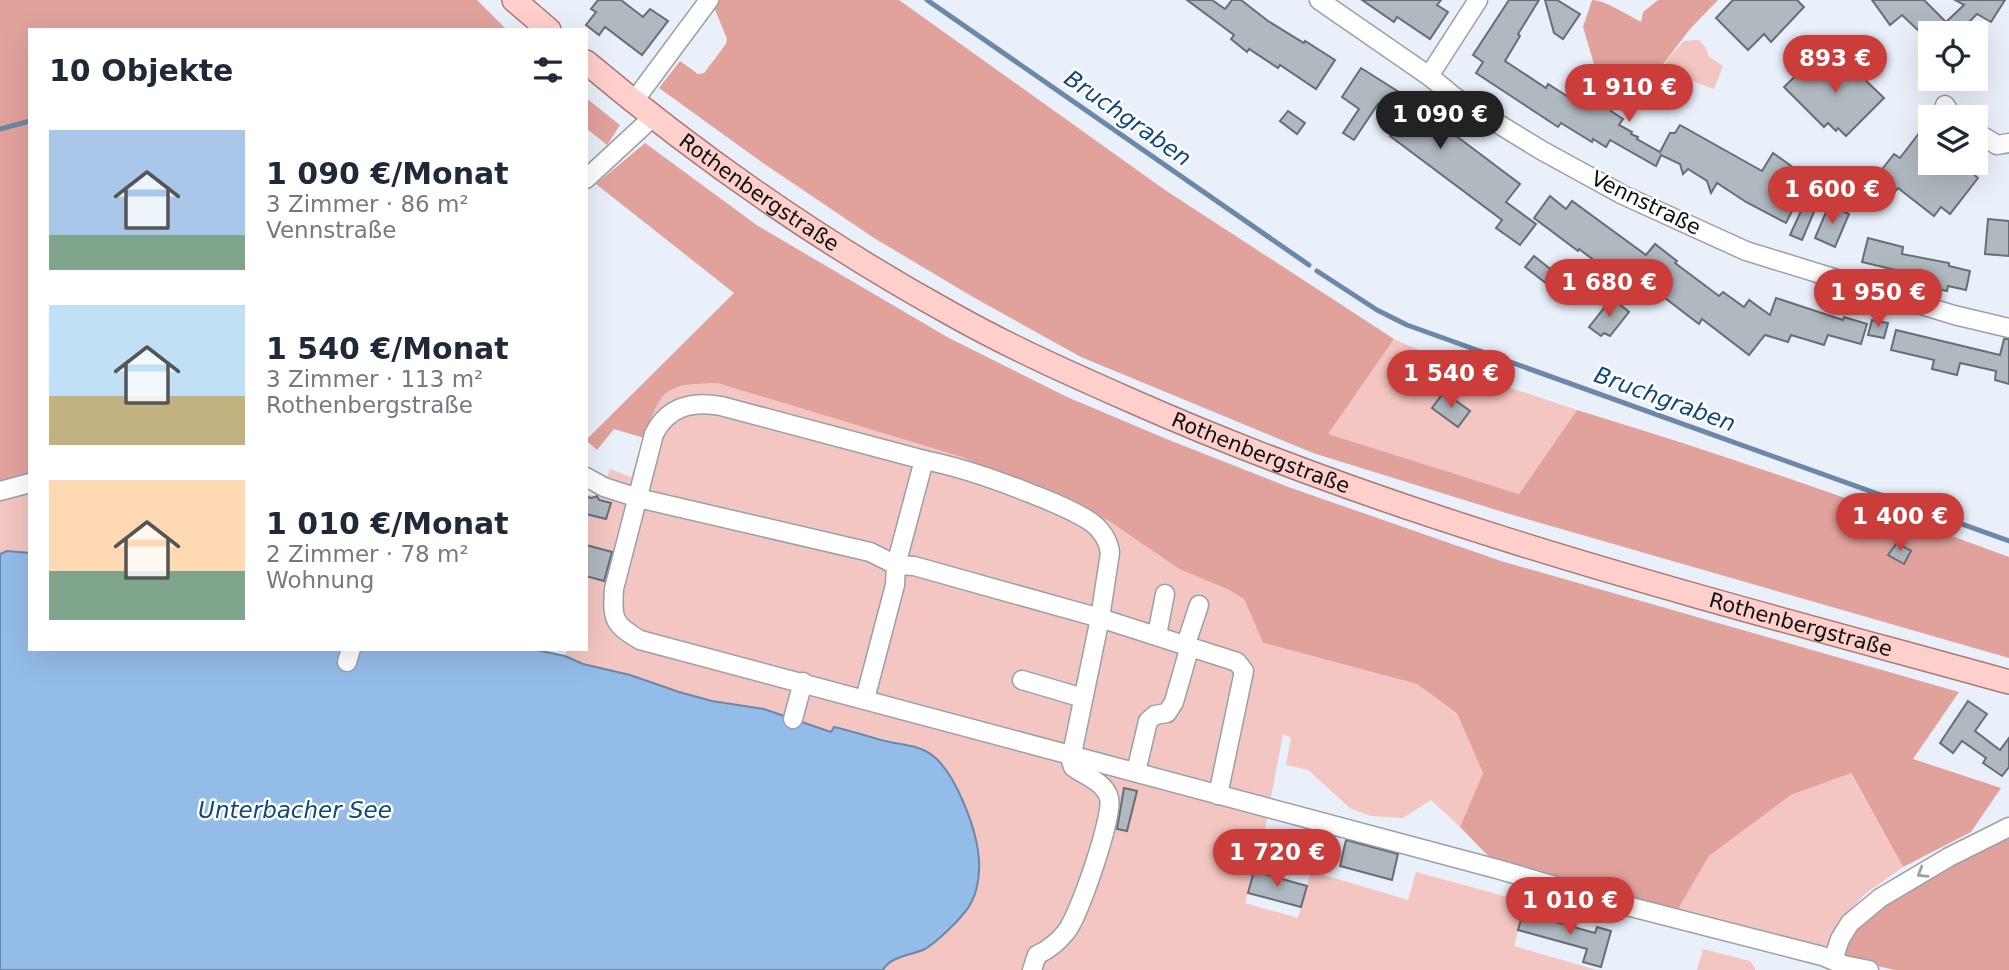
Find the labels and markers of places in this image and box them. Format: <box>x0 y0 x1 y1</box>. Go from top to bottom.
pin: 893 € <box>1786 36 1884 95</box>
pin: 1 910 € <box>1564 64 1694 124</box>
pin: 1 090 € <box>1375 92 1505 151</box>
pin: 1 600 € <box>1767 166 1897 226</box>
pin: 1 680 € <box>1544 260 1674 319</box>
pin: 1 950 € <box>1813 270 1943 329</box>
pin: 1 540 € <box>1386 350 1516 410</box>
pin: 1 400 € <box>1835 494 1965 553</box>
pin: 1 720 € <box>1212 830 1342 889</box>
pin: 1 010 € <box>1505 878 1635 937</box>

